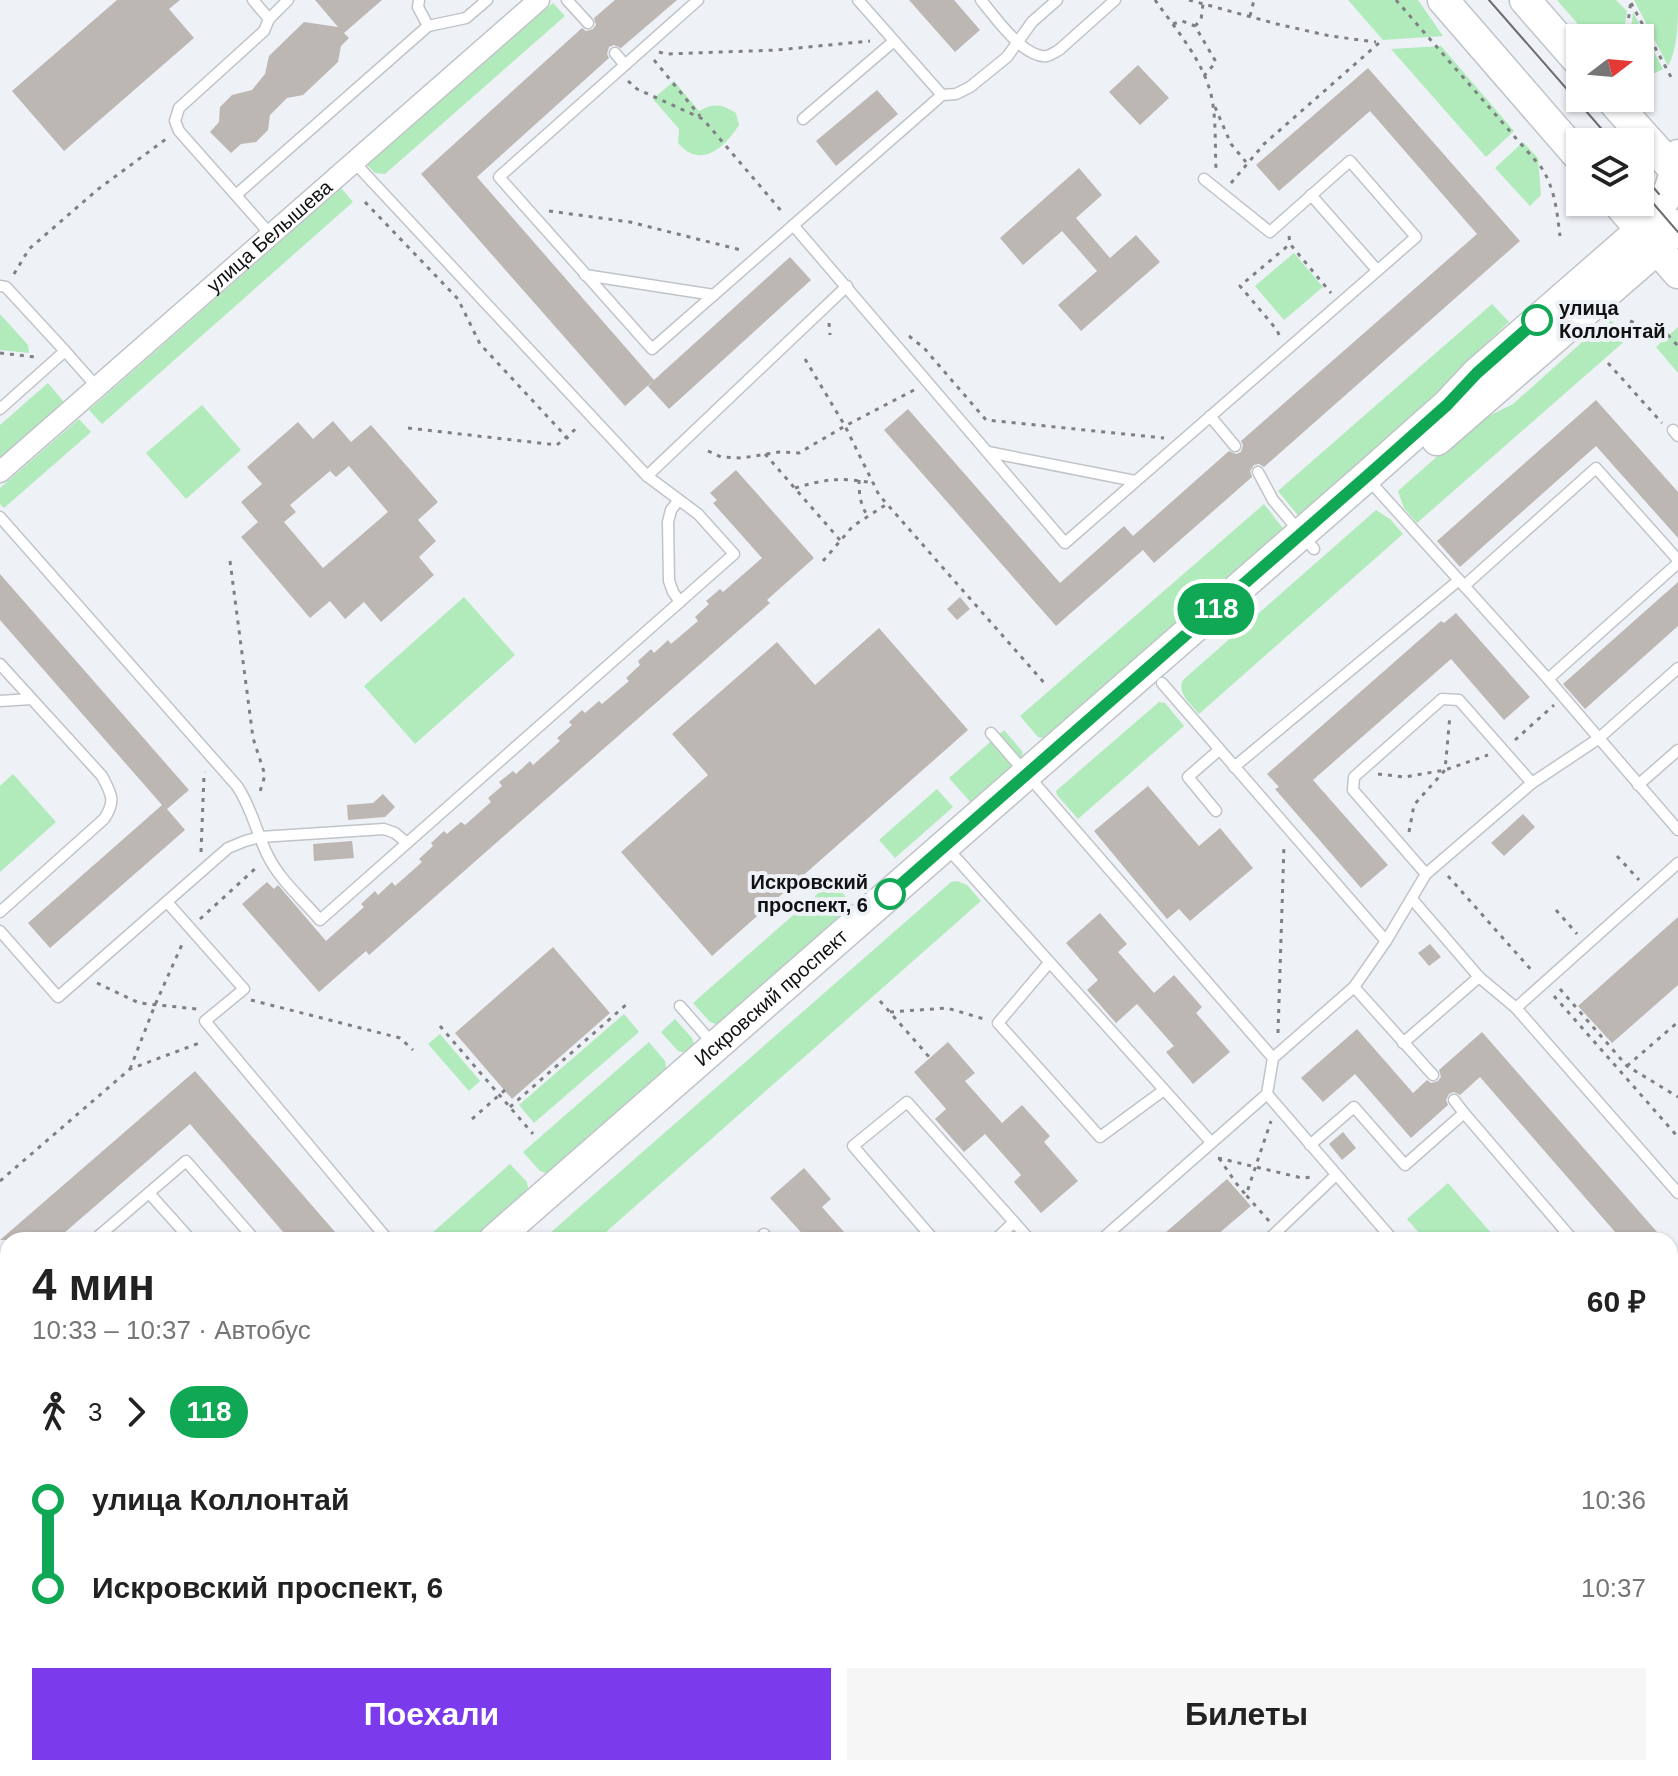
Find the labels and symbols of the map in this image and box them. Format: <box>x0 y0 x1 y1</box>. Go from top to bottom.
north arrow <box>1566 24 1654 112</box>
street label: улица Белышева <box>202 175 337 297</box>
place label: улица Коллонтай <box>1559 297 1666 342</box>
marker: улица Коллонтай <box>1522 305 1552 335</box>
line badge: 118 <box>1170 583 1262 635</box>
place label: Искровский проспект, 6 <box>751 871 868 916</box>
marker: Искровский проспект, 6 <box>875 879 905 909</box>
street label: Искровский проспект <box>690 925 852 1070</box>

